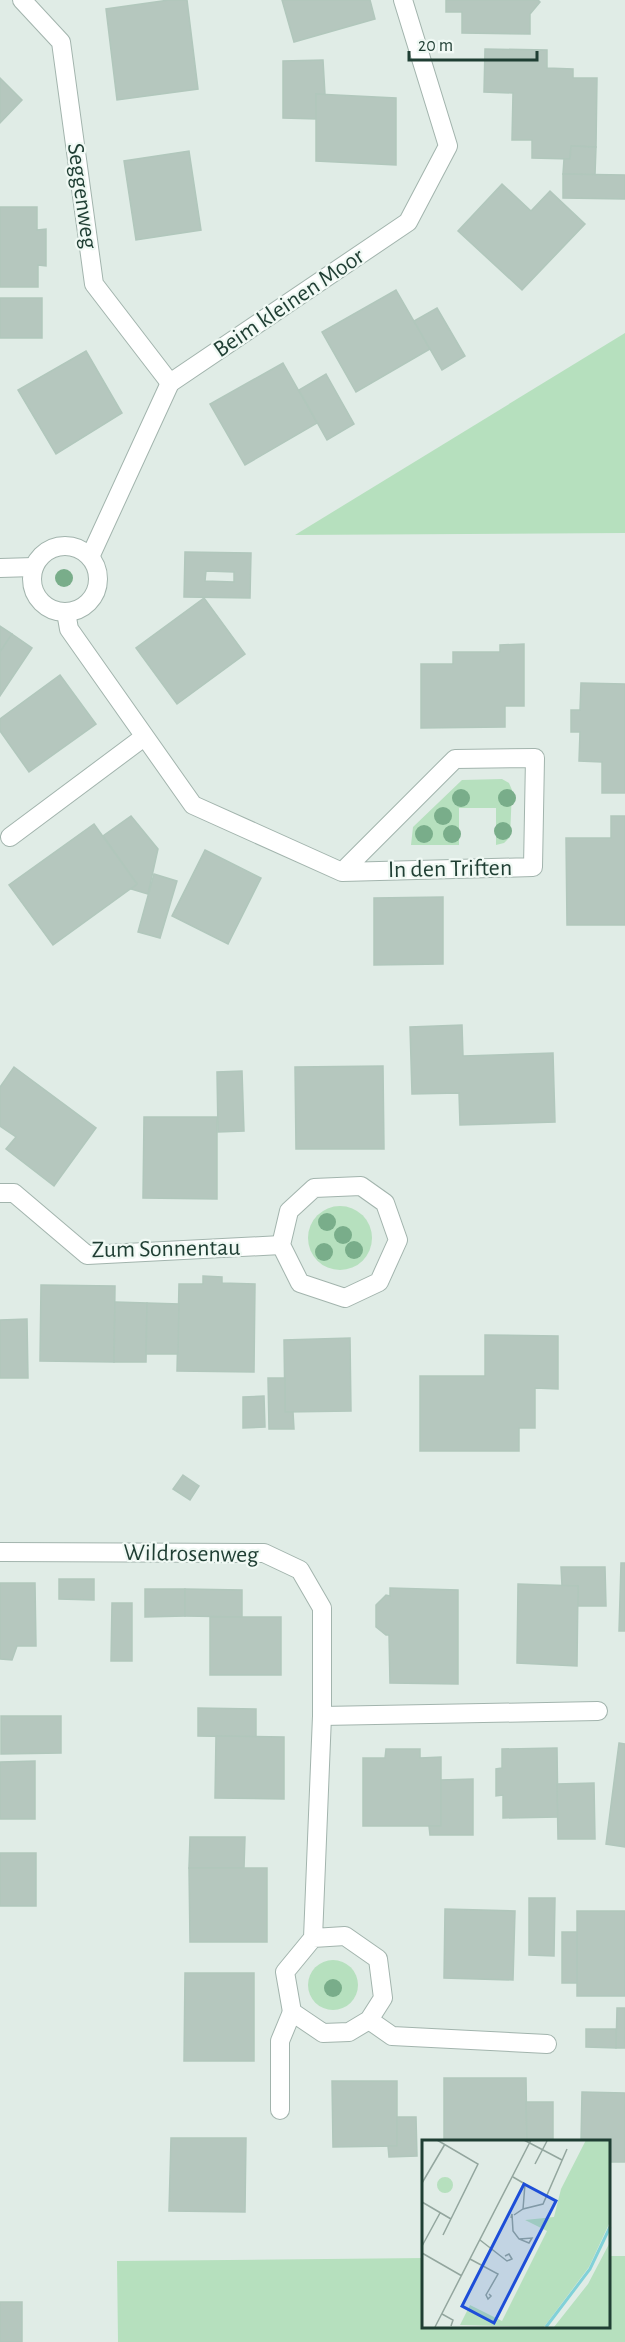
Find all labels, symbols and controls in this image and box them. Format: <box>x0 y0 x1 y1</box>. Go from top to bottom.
scale bar <box>409 24 536 62</box>
text: 20 m <box>418 37 453 55</box>
street label: Seggenweg <box>63 142 101 251</box>
street label: Beim kleinen Moor <box>209 244 369 362</box>
street label: In den Triften <box>388 856 512 882</box>
street label: Zum Sonnentau <box>91 1236 241 1262</box>
street label: Wildrosenweg <box>123 1541 259 1567</box>
inset map <box>422 2140 610 2327</box>

